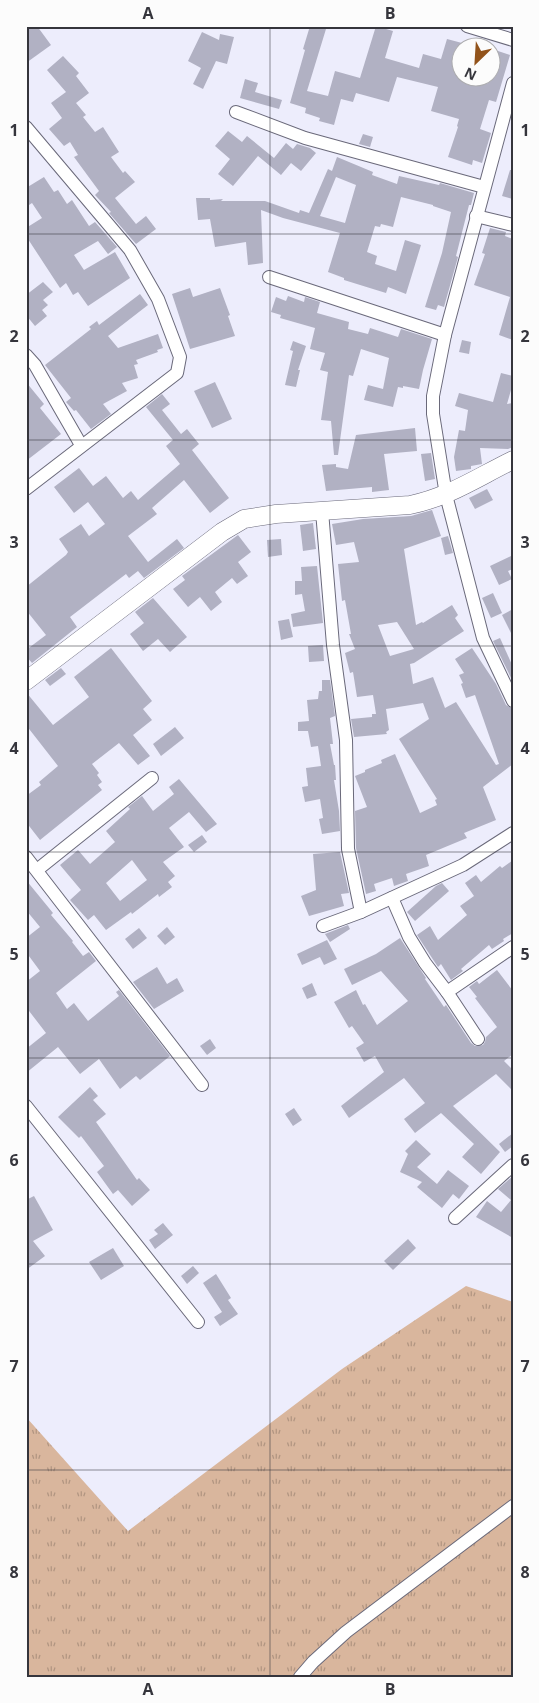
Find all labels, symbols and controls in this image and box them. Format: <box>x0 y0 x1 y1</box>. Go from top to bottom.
text: A <box>142 2 154 24</box>
text: B <box>385 2 395 24</box>
north arrow <box>452 38 502 88</box>
text: N <box>461 63 479 85</box>
text: 1 <box>9 119 19 141</box>
text: 1 <box>520 119 530 141</box>
text: 2 <box>9 325 19 347</box>
text: 2 <box>520 325 530 347</box>
text: 3 <box>9 531 19 553</box>
text: 3 <box>520 531 530 553</box>
text: 4 <box>9 737 19 759</box>
text: 4 <box>520 737 530 759</box>
text: 5 <box>9 943 19 965</box>
text: 5 <box>520 943 530 965</box>
text: 6 <box>9 1149 19 1171</box>
text: 6 <box>520 1149 530 1171</box>
text: 7 <box>9 1355 19 1377</box>
text: 7 <box>520 1355 530 1377</box>
text: 8 <box>9 1561 19 1583</box>
text: 8 <box>520 1561 530 1583</box>
text: A <box>142 1678 154 1700</box>
text: B <box>385 1678 395 1700</box>

